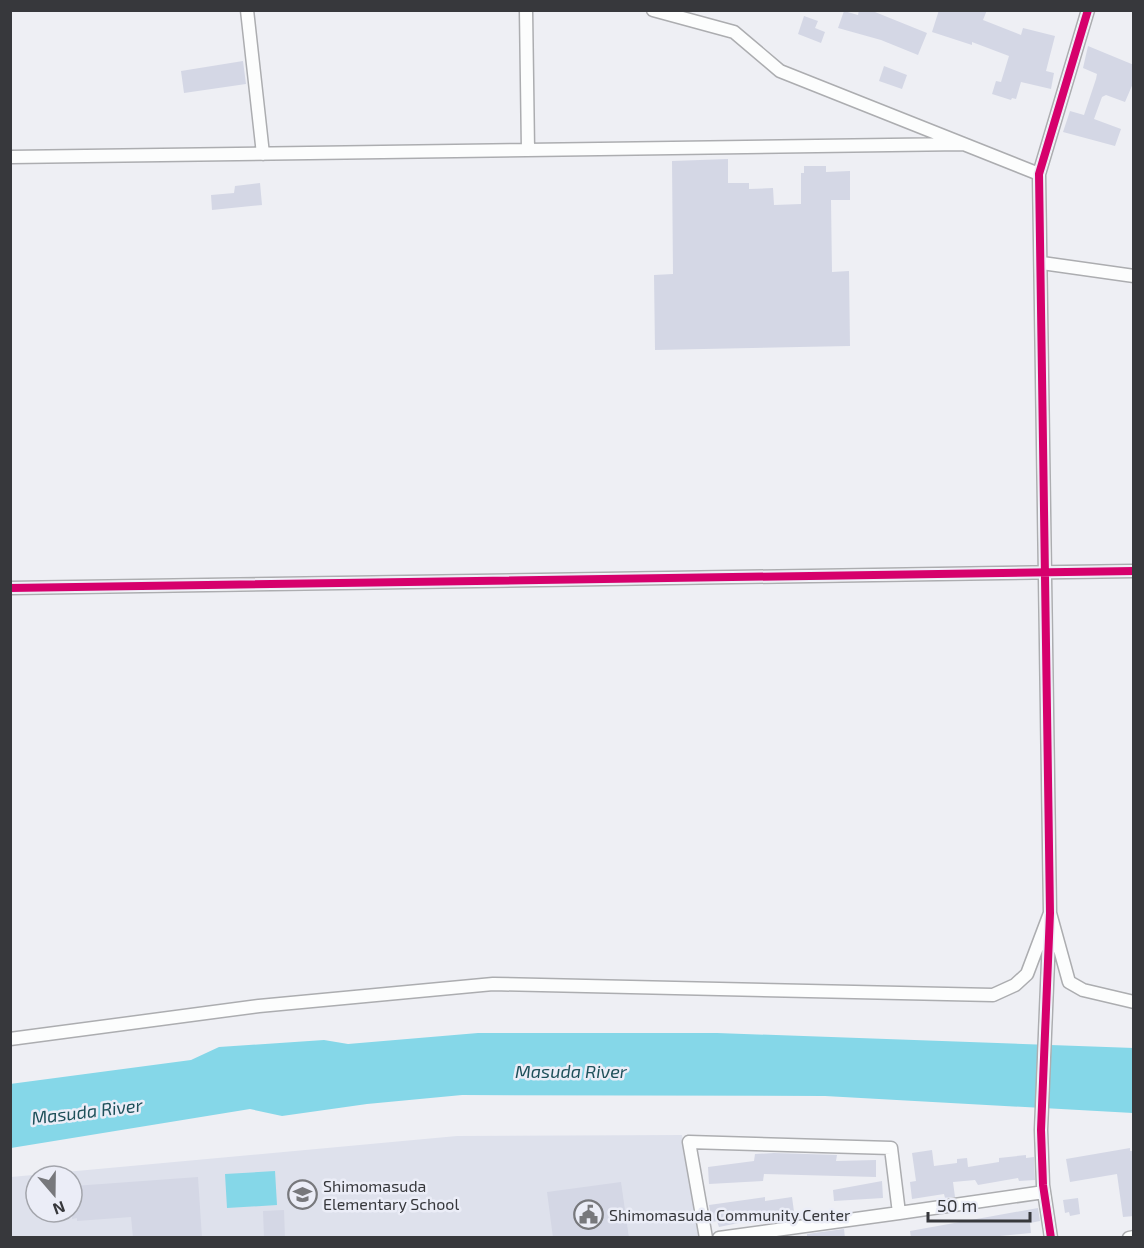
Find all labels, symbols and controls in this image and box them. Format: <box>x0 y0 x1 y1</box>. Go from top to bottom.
water label: Masuda River <box>515 1060 628 1082</box>
water label: Masuda River <box>30 1093 145 1129</box>
north arrow <box>24 1164 84 1224</box>
place label: Shimomasuda Elementary School <box>323 1176 459 1213</box>
school or university icon: Shimomasuda Elementary School <box>286 1179 318 1211</box>
scale bar <box>928 1185 1030 1223</box>
text: 50 m <box>937 1194 977 1216</box>
text: N <box>51 1198 68 1219</box>
public building icon: Shimomasuda Community Center <box>572 1199 604 1231</box>
place label: Shimomasuda Community Center <box>609 1205 851 1224</box>

